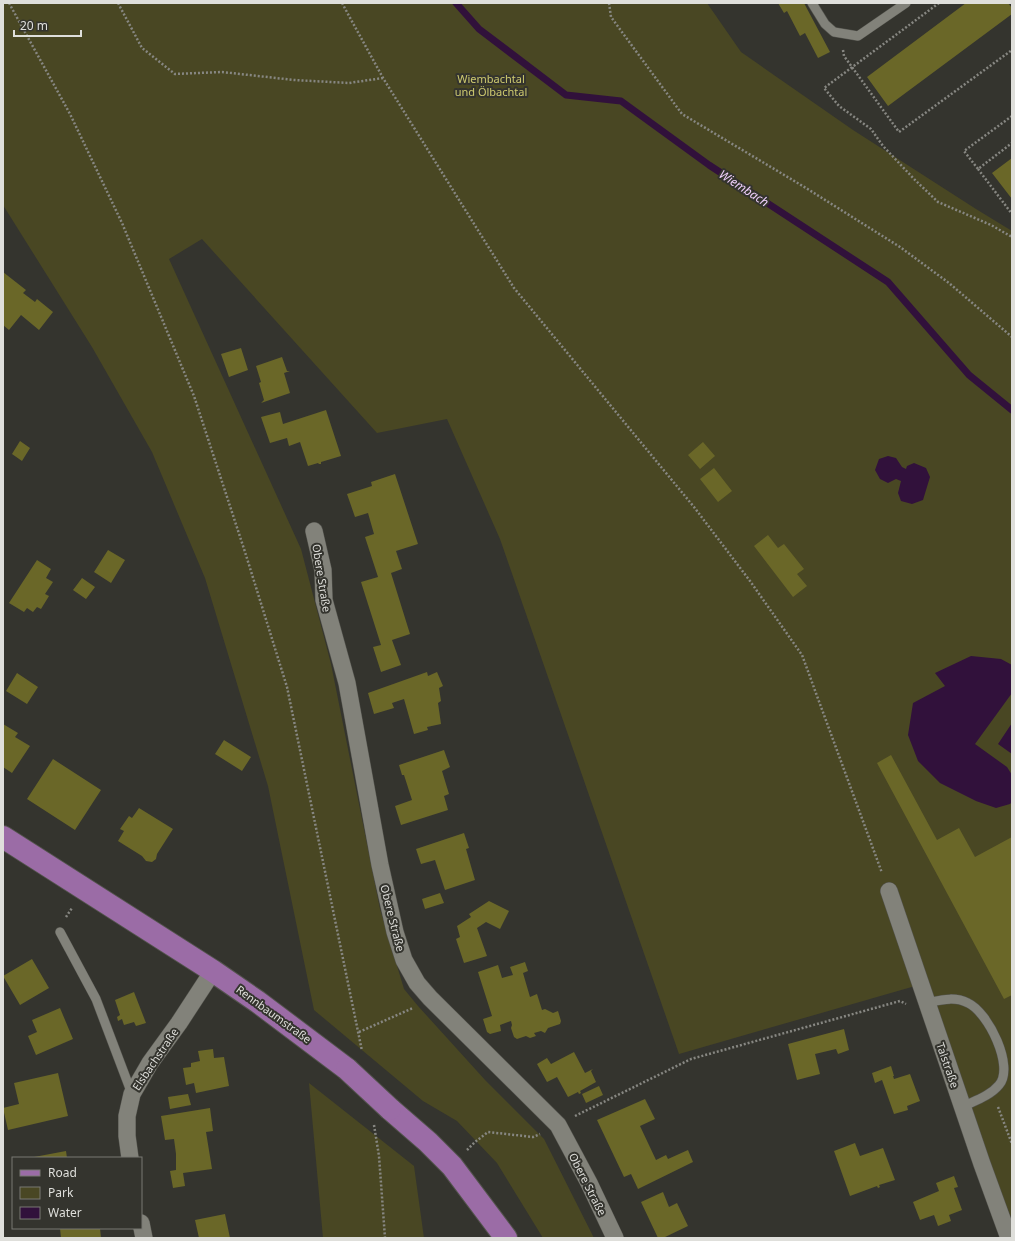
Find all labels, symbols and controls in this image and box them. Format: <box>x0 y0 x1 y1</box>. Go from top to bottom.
scale bar <box>14 12 81 38</box>
text: 20 m <box>20 17 48 34</box>
park label: Wiembachtal und Ölbachtal <box>455 71 527 99</box>
water label: Wiembach <box>716 166 772 210</box>
street label: Obere Straße <box>309 543 335 613</box>
street label: Obere Straße <box>377 883 409 953</box>
street label: Rennbaumstraße <box>233 982 315 1046</box>
street label: Elsbachstraße <box>129 1025 181 1093</box>
street label: Talstraße <box>933 1040 963 1090</box>
street label: Obere Straße <box>566 1150 610 1218</box>
legend <box>12 1157 142 1229</box>
text: Road <box>48 1164 77 1181</box>
text: Park <box>48 1184 74 1201</box>
text: Water <box>48 1204 82 1221</box>

